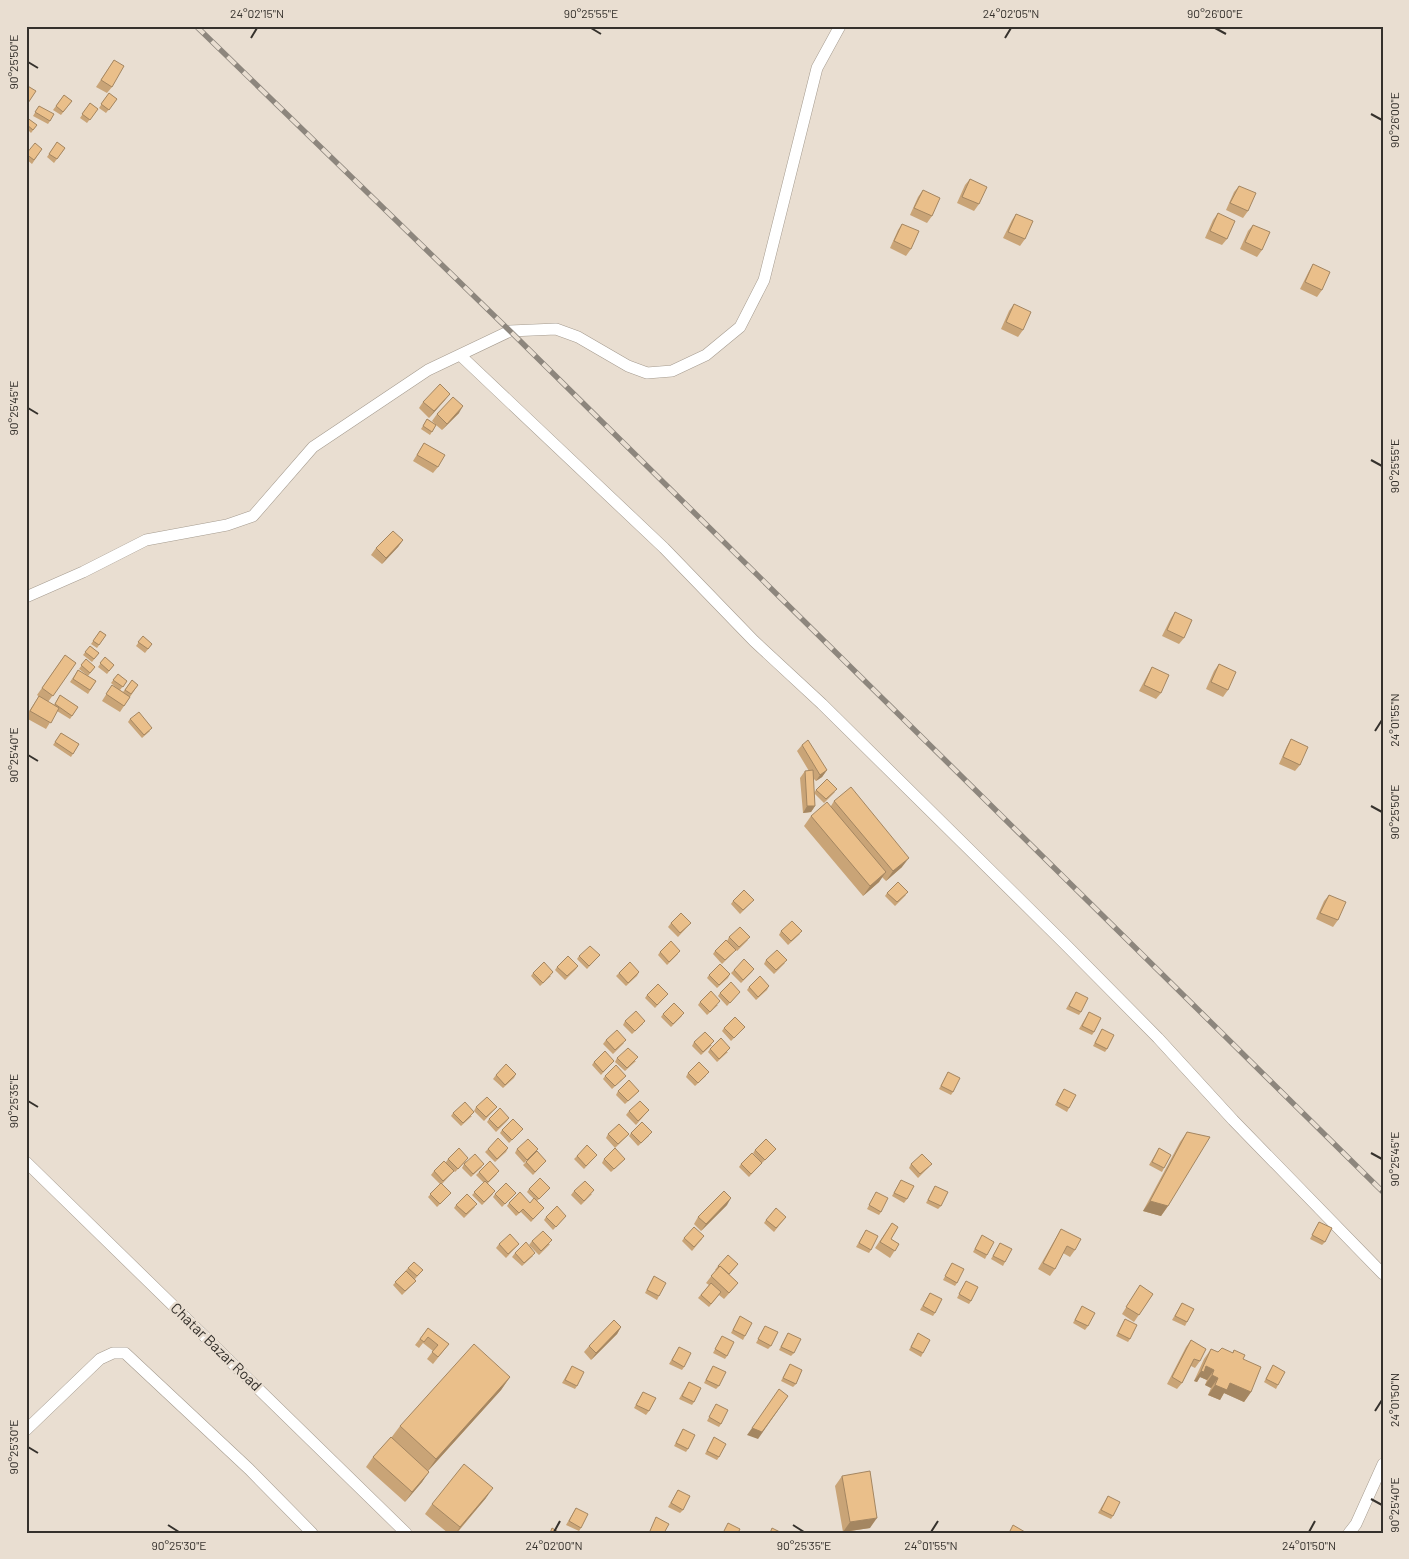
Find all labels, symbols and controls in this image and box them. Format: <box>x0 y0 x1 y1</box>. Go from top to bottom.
text: 24°02'15"N <box>230 6 284 20</box>
text: 90°25'55"E <box>564 6 618 20</box>
text: 24°02'05"N <box>983 6 1039 20</box>
text: 90°26'00"E <box>1187 6 1243 20</box>
text: 90°25'50"E <box>6 34 20 90</box>
text: 90°26'00"E <box>1387 92 1401 148</box>
text: 90°25'45"E <box>6 381 20 435</box>
text: 90°25'55"E <box>1387 439 1401 493</box>
text: 24°01'55"N <box>1387 693 1401 747</box>
text: 90°25'40"E <box>6 727 20 783</box>
text: 90°25'50"E <box>1387 784 1401 840</box>
text: 90°25'35"E <box>6 1074 20 1128</box>
text: 90°25'45"E <box>1387 1132 1401 1186</box>
street label: Chatar Bazar Road <box>168 1298 266 1394</box>
text: 24°01'50"N <box>1387 1373 1401 1427</box>
text: 90°25'30"E <box>6 1419 20 1475</box>
text: 90°25'40"E <box>1387 1477 1401 1533</box>
text: 90°25'30"E <box>151 1538 207 1552</box>
text: 24°02'00"N <box>525 1538 583 1552</box>
text: 90°25'35"E <box>777 1538 831 1552</box>
text: 24°01'55"N <box>904 1538 958 1552</box>
text: 24°01'50"N <box>1282 1538 1336 1552</box>

